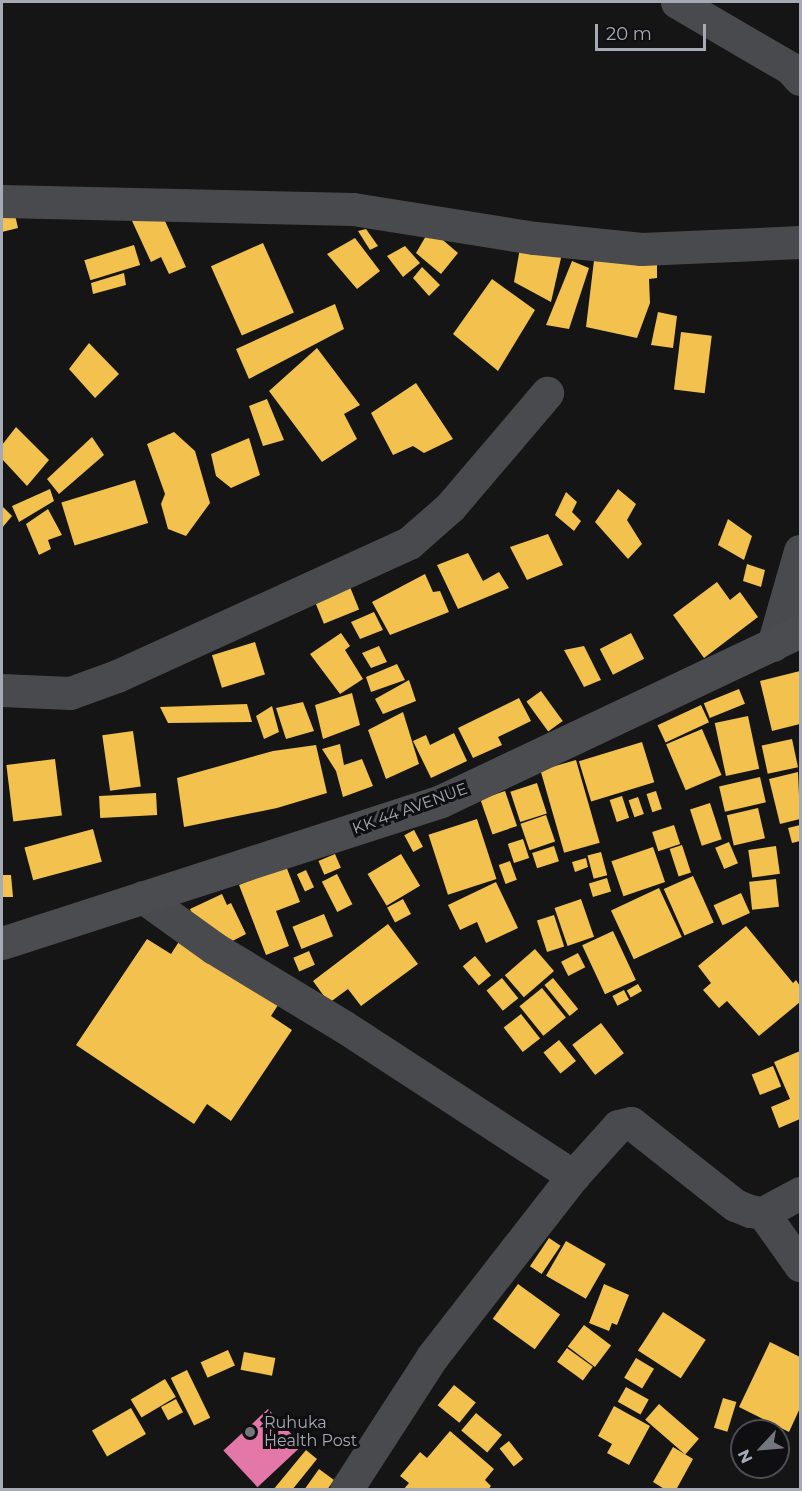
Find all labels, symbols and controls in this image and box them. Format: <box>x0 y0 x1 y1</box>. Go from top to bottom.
scale bar <box>598 12 709 50</box>
text: 20 m <box>606 23 652 45</box>
street label: KK 44 AVENUE <box>350 779 470 839</box>
place label: Ruhuka Health Post <box>264 1413 357 1451</box>
north arrow <box>730 1419 790 1479</box>
marker: Ruhuka Health Post <box>241 1423 259 1441</box>
text: N <box>734 1446 757 1466</box>

